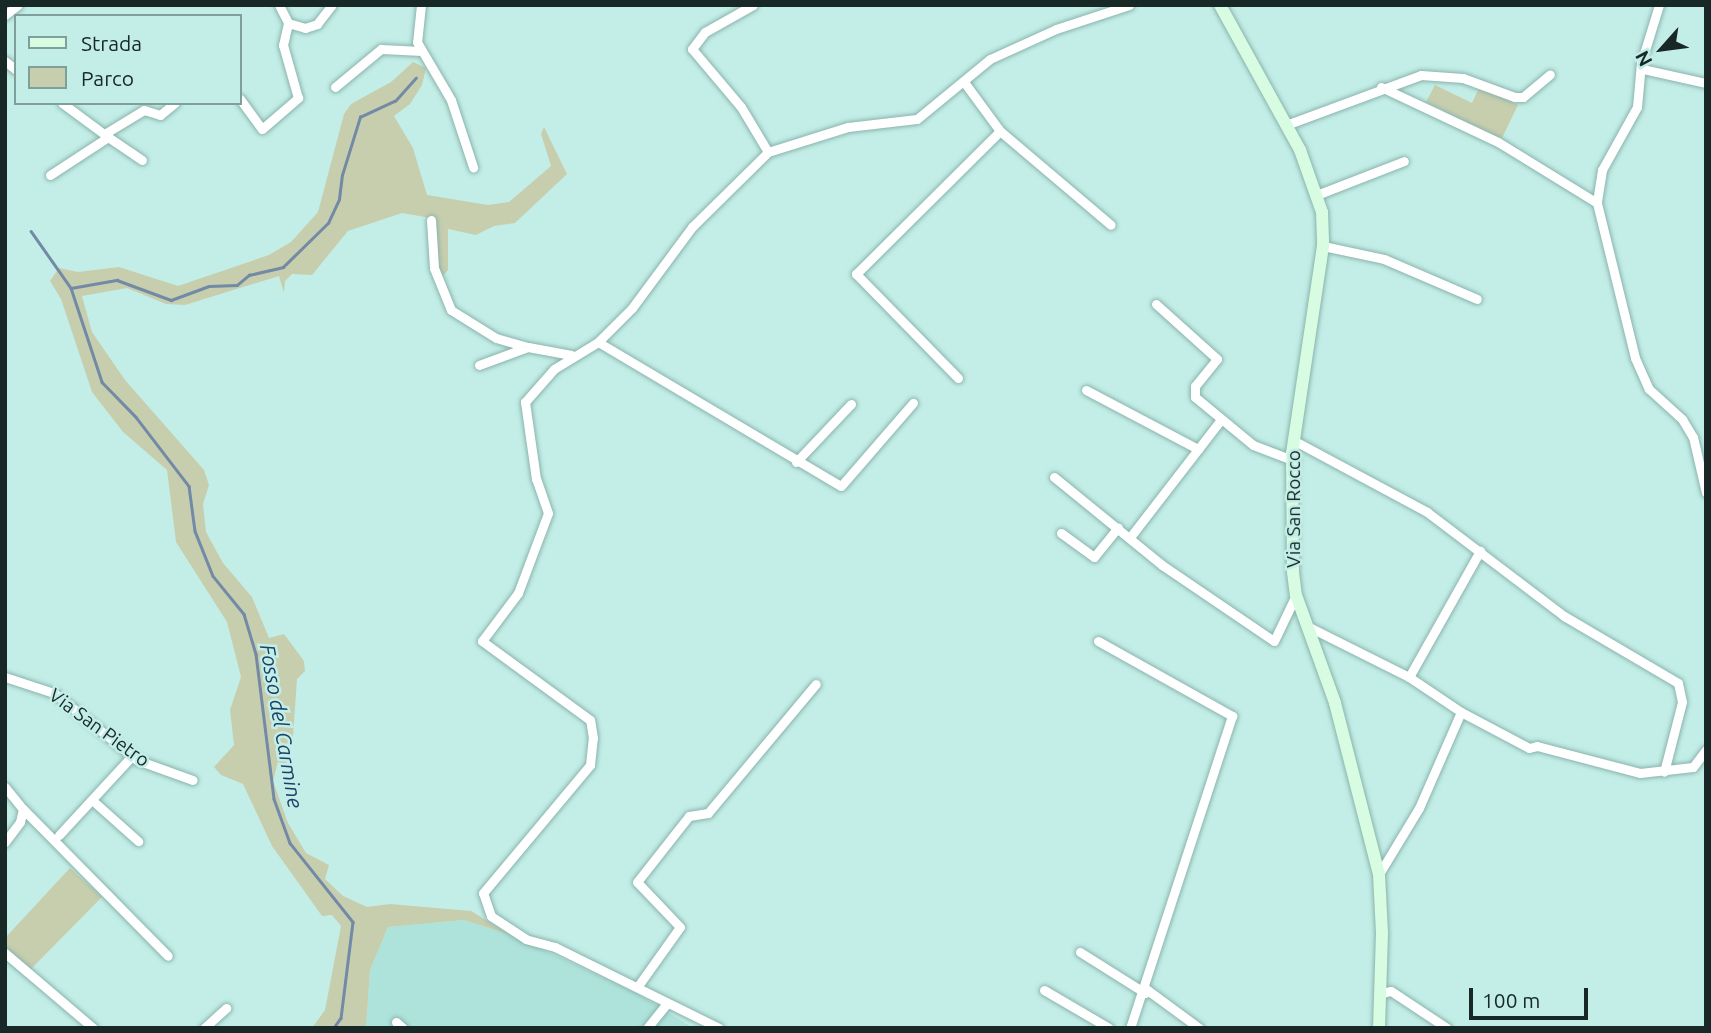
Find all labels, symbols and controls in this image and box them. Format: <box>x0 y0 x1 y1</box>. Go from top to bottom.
legend <box>14 14 242 105</box>
north arrow <box>1627 14 1697 84</box>
text: Strada <box>81 31 142 55</box>
text: N <box>1630 47 1657 70</box>
text: Parco <box>81 66 134 90</box>
street label: Via San Rocco <box>1283 450 1305 568</box>
water label: Fosso del Carmine <box>255 642 309 810</box>
street label: Via San Pietro <box>44 684 154 772</box>
scale bar <box>1473 974 1592 1018</box>
text: 100 m <box>1482 988 1540 1012</box>

